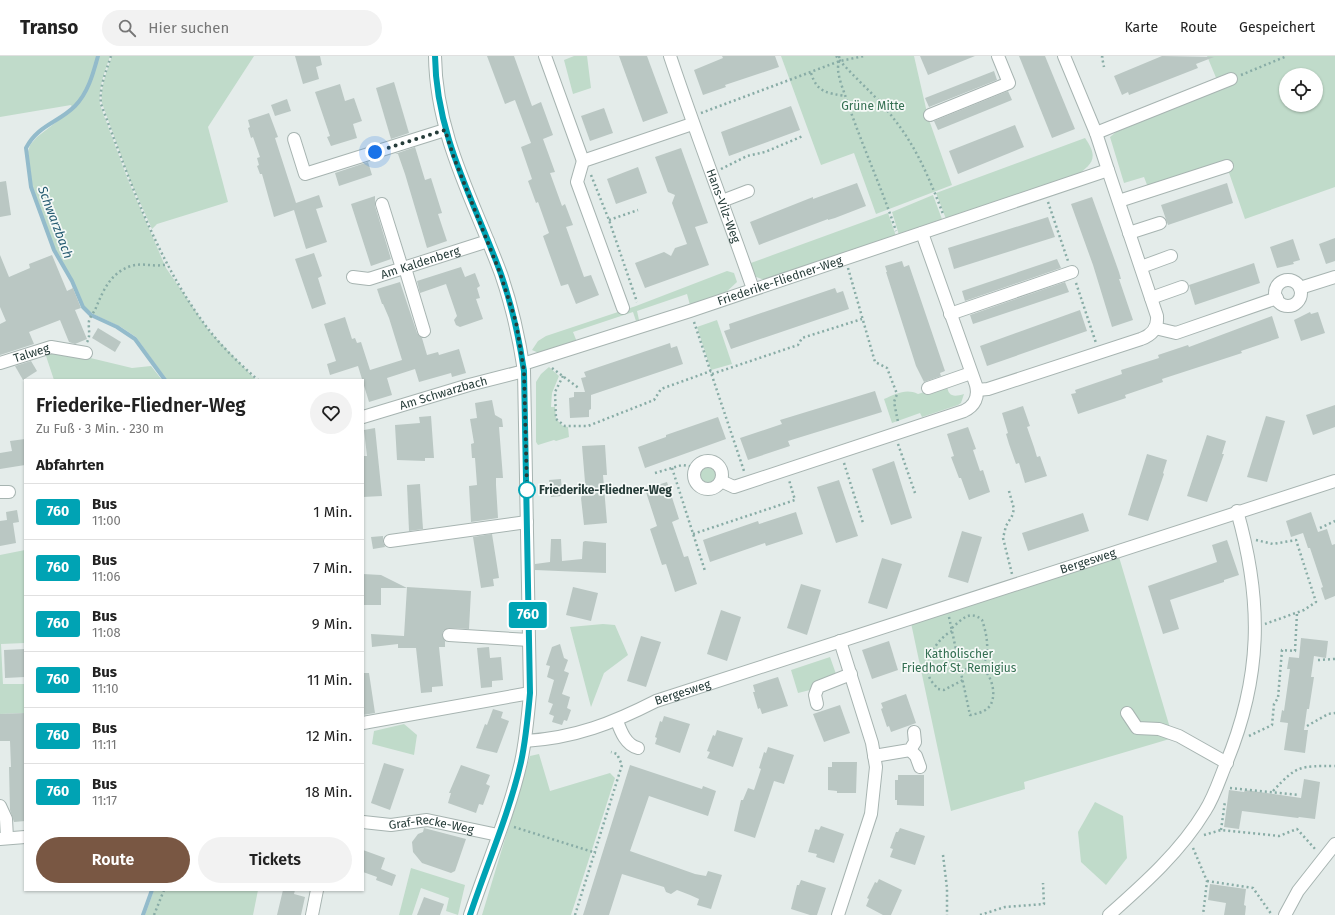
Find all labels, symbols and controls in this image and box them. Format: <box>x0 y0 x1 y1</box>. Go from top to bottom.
search box <box>102 10 382 46</box>
text: Transo <box>20 16 78 39</box>
icon: search <box>116 17 138 39</box>
text: Hier suchen <box>148 19 229 37</box>
text: Karte <box>1124 19 1158 36</box>
text: Route <box>1180 19 1217 36</box>
text: Gespeichert <box>1239 19 1315 36</box>
map controls <box>1279 68 1323 112</box>
button: locate <box>1279 68 1323 112</box>
park label: Grüne Mitte <box>841 99 905 113</box>
your location <box>365 142 385 162</box>
street label: Hans-Vilz-Weg <box>703 167 743 245</box>
water label: Schwarzbach <box>34 183 76 261</box>
street label: Am Kaldenberg <box>379 243 462 282</box>
street label: Friederike-Fliedner-Weg <box>716 253 845 308</box>
street label: Talweg <box>12 341 52 365</box>
street label: Am Schwarzbach <box>398 374 489 413</box>
button: heart <box>310 392 352 434</box>
text: Friederike-Fliedner-Weg <box>36 394 246 417</box>
text: Zu Fuß · 3 Min. · 230 m <box>36 421 164 436</box>
text: Abfahrten <box>36 456 104 474</box>
marker: Friederike-Fliedner-Weg <box>518 481 536 499</box>
place label: Friederike-Fliedner-Weg <box>539 483 672 497</box>
text: Bus <box>92 495 117 513</box>
text: 760 <box>47 503 69 520</box>
text: 1 Min. <box>313 503 352 521</box>
text: 11:00 <box>92 513 121 528</box>
street label: Bergesweg <box>1058 545 1118 577</box>
text: Bus <box>92 551 117 569</box>
text: 760 <box>47 559 69 576</box>
text: 7 Min. <box>313 559 352 577</box>
text: 11:06 <box>92 569 120 584</box>
line badge: 760 <box>505 602 551 628</box>
text: 760 <box>517 606 539 623</box>
text: Bus <box>92 607 117 625</box>
text: 760 <box>47 615 69 632</box>
text: 9 Min. <box>312 615 352 633</box>
text: 11:08 <box>92 625 121 640</box>
park label: Katholischer Friedhof St. Remigius <box>902 647 1017 675</box>
text: Bus <box>92 663 117 681</box>
text: 760 <box>47 671 69 688</box>
text: 11 Min. <box>307 671 352 689</box>
street label: Bergesweg <box>653 677 713 708</box>
text: 11:10 <box>92 681 119 696</box>
text: Bus <box>92 719 117 737</box>
text: 760 <box>47 727 69 744</box>
text: 12 Min. <box>306 727 352 745</box>
text: 11:11 <box>92 737 117 752</box>
text: Bus <box>92 775 117 793</box>
text: 760 <box>47 783 69 800</box>
text: 18 Min. <box>305 783 352 801</box>
text: 11:17 <box>92 793 117 808</box>
street label: Graf-Recke-Weg <box>388 813 476 837</box>
button: Route <box>36 837 190 883</box>
button: Tickets <box>198 837 352 883</box>

